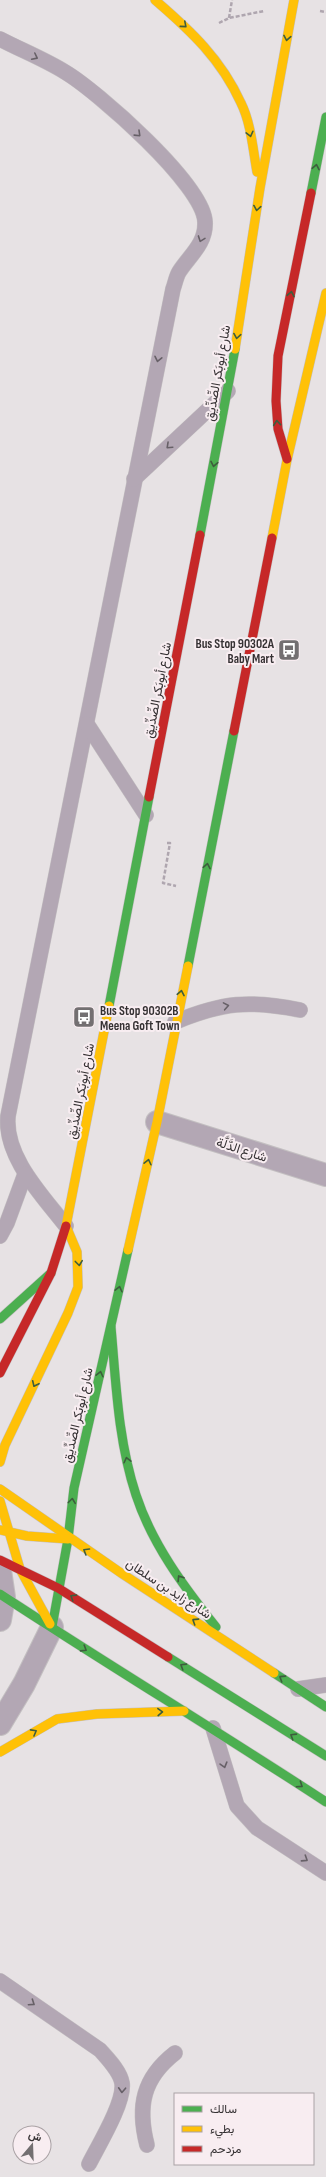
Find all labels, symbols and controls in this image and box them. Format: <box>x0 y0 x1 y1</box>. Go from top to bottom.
one-way arrow <box>179 21 187 28</box>
one-way arrow <box>283 35 292 41</box>
one-way arrow <box>31 52 38 59</box>
one-way arrow <box>133 129 141 137</box>
one-way arrow <box>246 131 254 138</box>
one-way arrow <box>311 163 320 170</box>
one-way arrow <box>253 205 262 211</box>
one-way arrow <box>198 235 206 242</box>
one-way arrow <box>286 291 294 297</box>
street label: شارع أبوبَكر الصِّدِّيق <box>202 324 235 423</box>
one-way arrow <box>233 333 242 339</box>
one-way arrow <box>155 356 163 362</box>
one-way arrow <box>273 420 282 426</box>
one-way arrow <box>166 441 174 449</box>
one-way arrow <box>210 461 219 467</box>
place label: Bus Stop 90302A Baby Mart <box>195 636 275 667</box>
bus stop icon: Bus Stop 90302A Baby Mart <box>276 637 302 663</box>
street label: شارع أبوبَكر الصِّدِّيق <box>141 641 176 740</box>
one-way arrow <box>202 862 211 869</box>
one-way arrow <box>177 990 185 996</box>
one-way arrow <box>222 1002 229 1011</box>
place label: Bus Stop 90302B Meena Goft Town <box>100 1003 180 1034</box>
bus stop icon: Bus Stop 90302B Meena Goft Town <box>71 1004 97 1030</box>
street label: شارع أبوبَكر الصِّدِّيق <box>64 1042 99 1141</box>
street label: شارع الدَّلَّة <box>214 1133 269 1167</box>
one-way arrow <box>144 1159 152 1165</box>
one-way arrow <box>74 1260 83 1266</box>
one-way arrow <box>115 1285 123 1292</box>
street label: شارع أبوبَكر الصِّدِّيق <box>59 1366 98 1465</box>
one-way arrow <box>95 1371 104 1378</box>
one-way arrow <box>32 1379 40 1387</box>
one-way arrow <box>124 1456 132 1463</box>
one-way arrow <box>68 1498 77 1504</box>
one-way arrow <box>83 1548 90 1555</box>
street label: شارع زايد بن سلطان <box>122 1555 214 1623</box>
one-way arrow <box>177 1575 184 1582</box>
one-way arrow <box>70 1595 77 1602</box>
one-way arrow <box>192 1618 199 1626</box>
one-way arrow <box>80 1644 87 1651</box>
one-way arrow <box>180 1664 187 1671</box>
one-way arrow <box>279 1675 286 1683</box>
one-way arrow <box>157 1707 163 1716</box>
one-way arrow <box>30 1730 37 1737</box>
one-way arrow <box>290 1733 297 1740</box>
one-way arrow <box>219 1761 228 1768</box>
one-way arrow <box>295 1780 302 1787</box>
one-way arrow <box>301 1855 308 1862</box>
one-way arrow <box>28 1998 35 2006</box>
one-way arrow <box>118 2087 126 2093</box>
legend <box>174 2093 314 2165</box>
text: سالك <box>210 2102 237 2117</box>
text: بطيء <box>210 2122 234 2139</box>
north arrow <box>12 2125 52 2165</box>
text: ش <box>27 2128 43 2144</box>
text: مزدحم <box>210 2142 241 2157</box>

